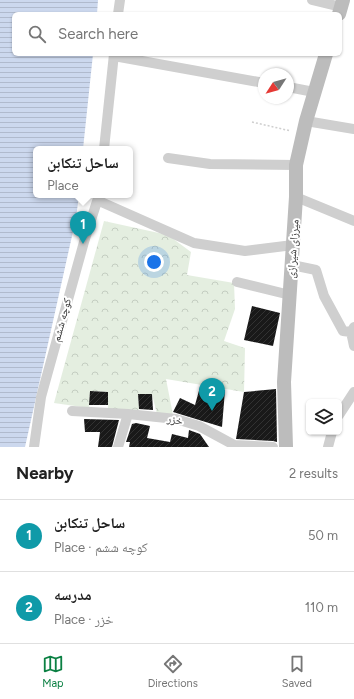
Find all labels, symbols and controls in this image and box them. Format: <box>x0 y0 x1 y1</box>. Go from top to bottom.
search box <box>12 12 342 56</box>
icon: search <box>26 23 48 45</box>
text: Search here <box>58 25 138 43</box>
north arrow <box>258 68 294 104</box>
popup <box>33 146 133 198</box>
text: ساحل تنکابن <box>47 154 119 172</box>
text: Place <box>47 178 78 193</box>
pin: 1 <box>70 211 96 244</box>
street label: میرزای شیرازی <box>284 219 302 279</box>
your location <box>144 252 164 272</box>
street label: کوچه ششم <box>50 296 75 344</box>
pin: 2 <box>199 378 225 411</box>
map controls <box>306 399 342 435</box>
button: layers <box>306 399 342 435</box>
street label: خزر <box>165 412 184 428</box>
text: Nearby <box>16 463 74 483</box>
text: 2 results <box>289 466 338 481</box>
text: ساحل تنکابن <box>54 514 125 532</box>
text: 1 <box>26 528 32 543</box>
text: 50 m <box>308 528 338 543</box>
text: Place · کوچه ششم <box>54 540 148 555</box>
text: مدرسه <box>54 586 92 604</box>
text: 2 <box>25 600 33 615</box>
text: 110 m <box>305 600 338 615</box>
text: Place · خزر <box>54 612 113 627</box>
tab: Map <box>42 653 64 690</box>
tab: Directions <box>148 653 198 690</box>
tab: Saved <box>282 653 312 690</box>

